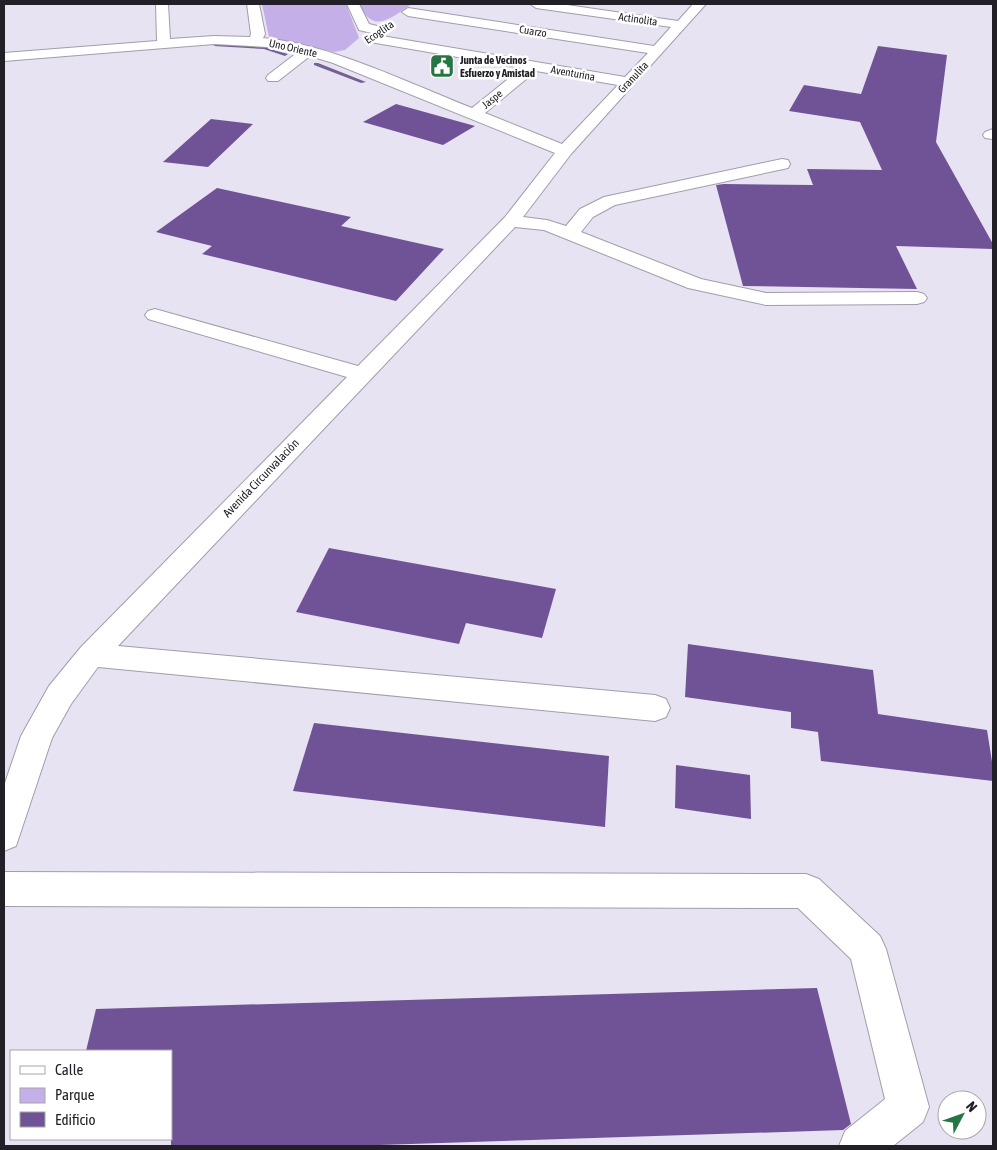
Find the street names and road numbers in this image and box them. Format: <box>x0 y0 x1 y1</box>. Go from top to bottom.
street label: Actinolita <box>618 10 658 28</box>
street label: Ecoglita <box>362 18 396 46</box>
street label: Cuarzo <box>518 23 548 39</box>
street label: Uno Oriente <box>268 37 318 59</box>
street label: Granulita <box>616 59 650 95</box>
street label: Aventurina <box>550 63 596 83</box>
street label: Jaspe <box>479 87 505 111</box>
street label: Avenida Circunvalación <box>220 436 302 520</box>

